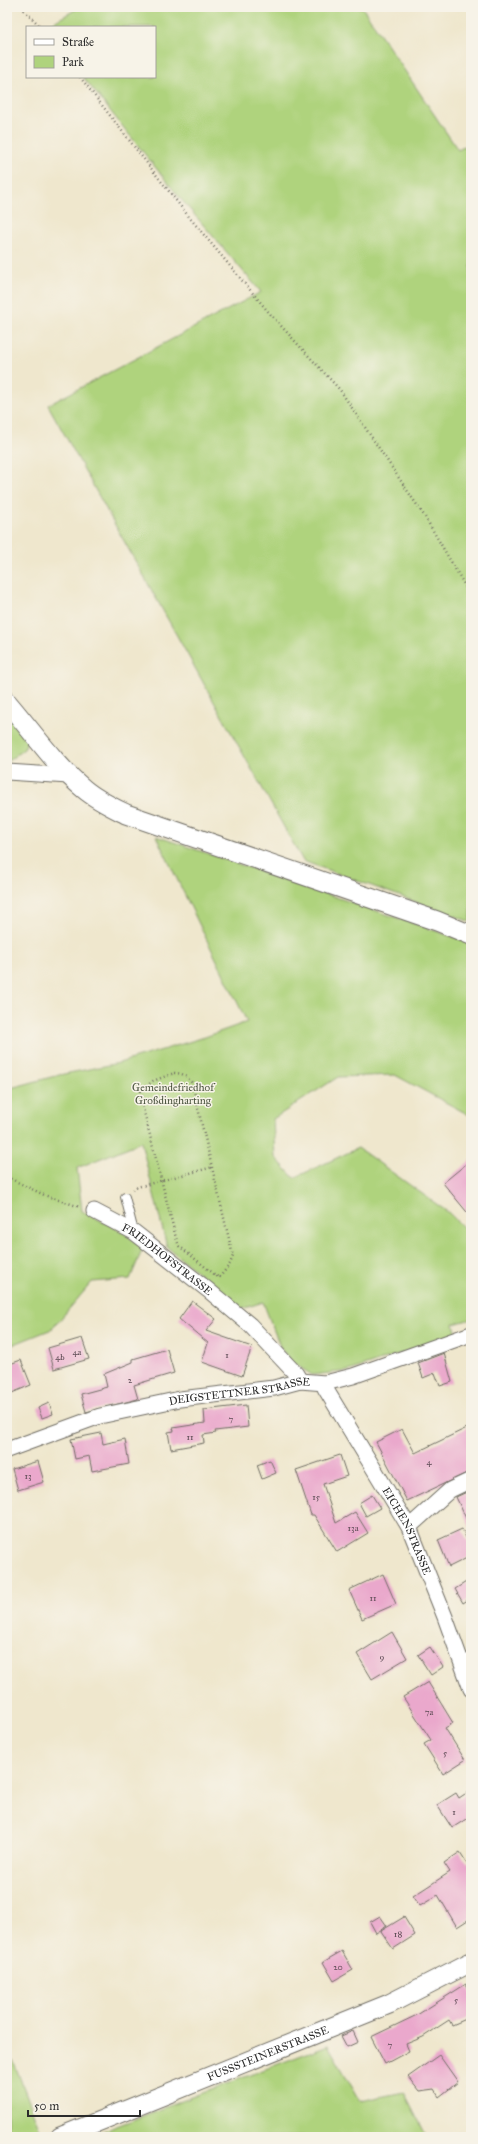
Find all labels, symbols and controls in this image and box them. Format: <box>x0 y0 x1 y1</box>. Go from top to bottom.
legend <box>26 26 156 78</box>
text: Straße <box>62 35 94 49</box>
text: Park <box>62 55 84 69</box>
park label: Gemeindefriedhof Großdingharting <box>132 1081 216 1107</box>
street label: FRIEDHOFSTRASSE <box>120 1220 215 1298</box>
house number: 4a <box>73 1346 82 1357</box>
house number: 1 <box>225 1349 229 1360</box>
house number: 4b <box>55 1351 65 1362</box>
house number: 2 <box>128 1374 133 1385</box>
street label: DEIGSTETTNER STRASSE <box>168 1374 311 1408</box>
house number: 7 <box>229 1413 234 1424</box>
house number: 11 <box>186 1431 194 1442</box>
house number: 4 <box>426 1456 432 1467</box>
house number: 13 <box>24 1470 32 1481</box>
street label: EICHENSTRASSE <box>380 1485 434 1577</box>
house number: 15 <box>312 1491 321 1502</box>
house number: 13a <box>348 1522 359 1533</box>
house number: 11 <box>369 1592 377 1603</box>
house number: 9 <box>380 1651 385 1662</box>
house number: 7a <box>425 1706 433 1717</box>
house number: 5 <box>443 1747 448 1758</box>
house number: 1 <box>452 1806 456 1817</box>
house number: 18 <box>394 1928 402 1939</box>
house number: 20 <box>333 1961 343 1972</box>
house number: 5 <box>454 1994 459 2005</box>
street label: FUSSSTEINERSTRASSE <box>205 2023 330 2083</box>
house number: 7 <box>388 2039 393 2050</box>
scale bar <box>28 2092 140 2118</box>
text: 50 m <box>34 2099 59 2113</box>

